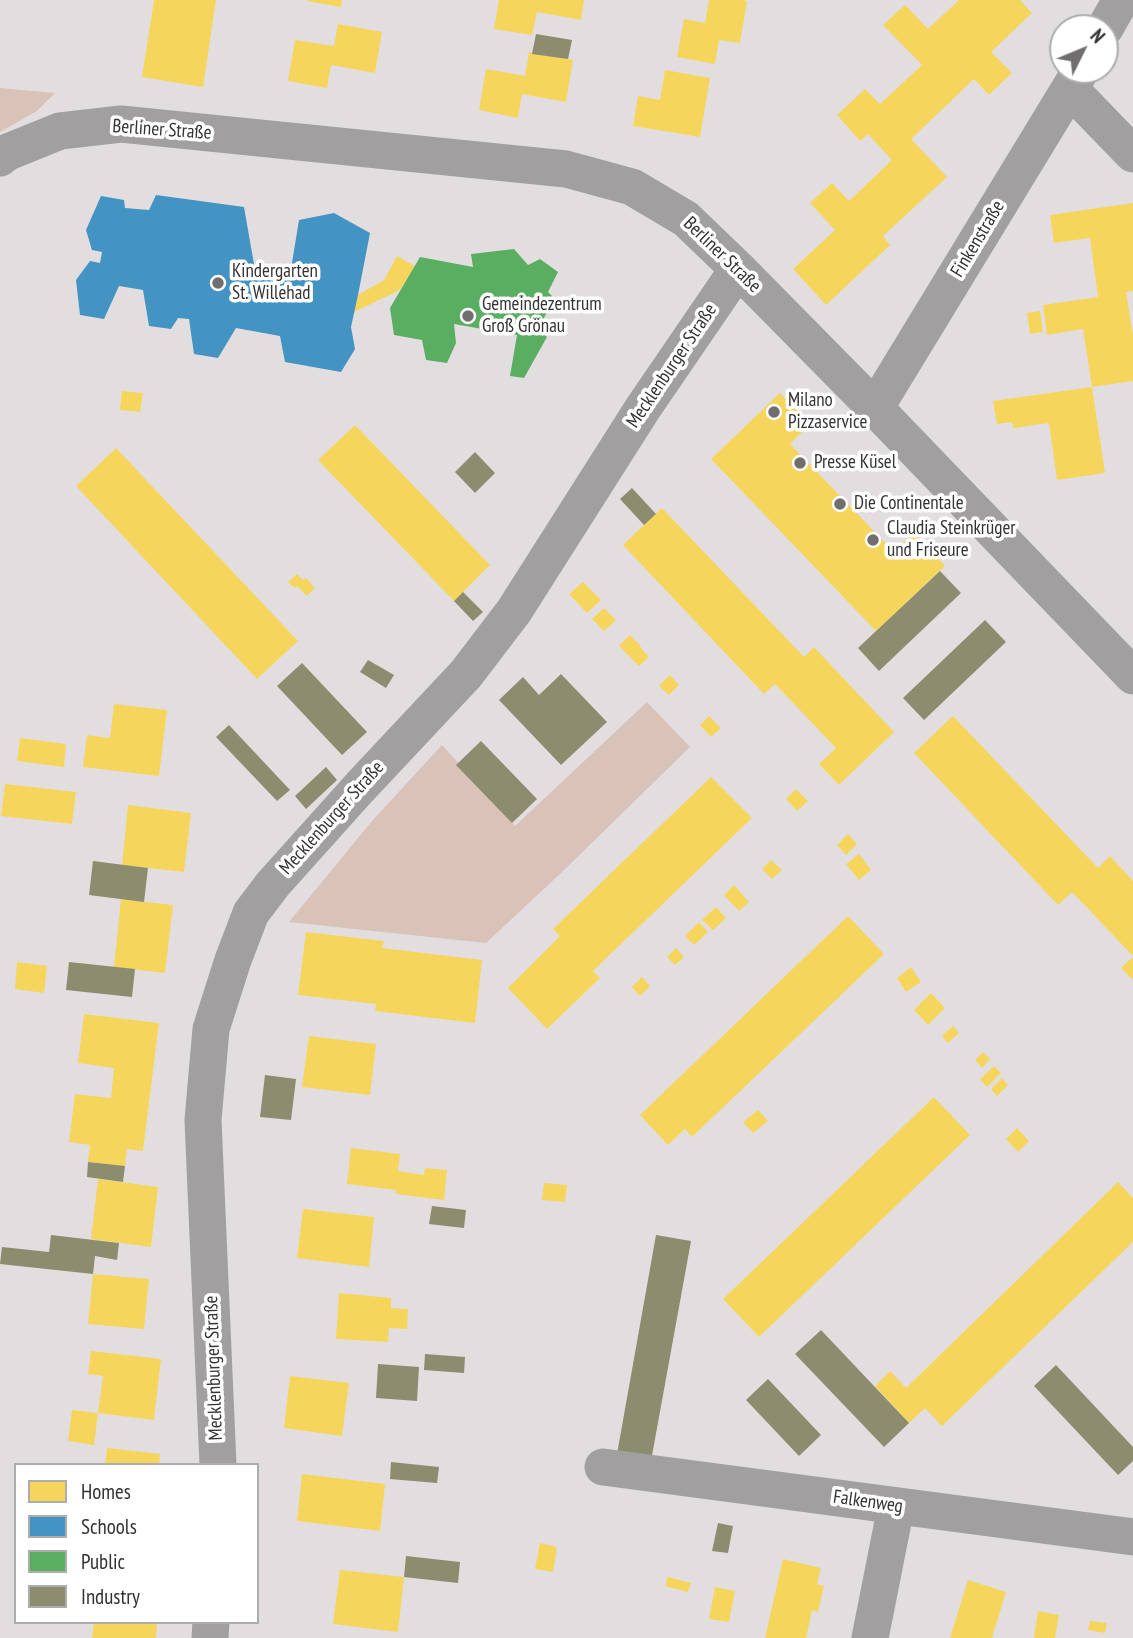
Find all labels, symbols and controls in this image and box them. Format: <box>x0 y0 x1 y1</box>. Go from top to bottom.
north arrow <box>1049 14 1119 84</box>
text: N <box>1086 24 1110 48</box>
street label: Berliner Straße <box>112 115 212 145</box>
street label: Finkenstraße <box>946 197 1010 281</box>
street label: Berliner Straße <box>678 212 766 298</box>
place label: Kindergarten St. Willehad <box>232 261 318 305</box>
marker: Kindergarten St. Willehad <box>210 275 226 291</box>
place label: Gemeindezentrum Groß Grönau <box>482 294 602 338</box>
street label: Mecklenburger Straße <box>622 300 722 432</box>
marker: Gemeindezentrum Groß Grönau <box>460 308 476 324</box>
place label: Milano Pizzaservice <box>788 390 867 434</box>
marker: Milano Pizzaservice <box>766 404 782 420</box>
place label: Presse Küsel <box>814 452 896 474</box>
marker: Presse Küsel <box>792 455 808 471</box>
place label: Die Continentale <box>854 493 964 515</box>
marker: Die Continentale <box>832 496 848 512</box>
place label: Claudia Steinkrüger und Friseure <box>887 518 1016 562</box>
marker: Claudia Steinkrüger und Friseure <box>865 532 881 548</box>
street label: Mecklenburger Straße <box>275 757 389 879</box>
street label: Mecklenburger Straße <box>200 1295 228 1441</box>
legend <box>14 1463 259 1624</box>
text: Homes <box>81 1478 131 1505</box>
street label: Falkenweg <box>832 1486 904 1518</box>
text: Schools <box>81 1513 137 1540</box>
text: Public <box>81 1548 125 1575</box>
text: Industry <box>81 1583 140 1610</box>

